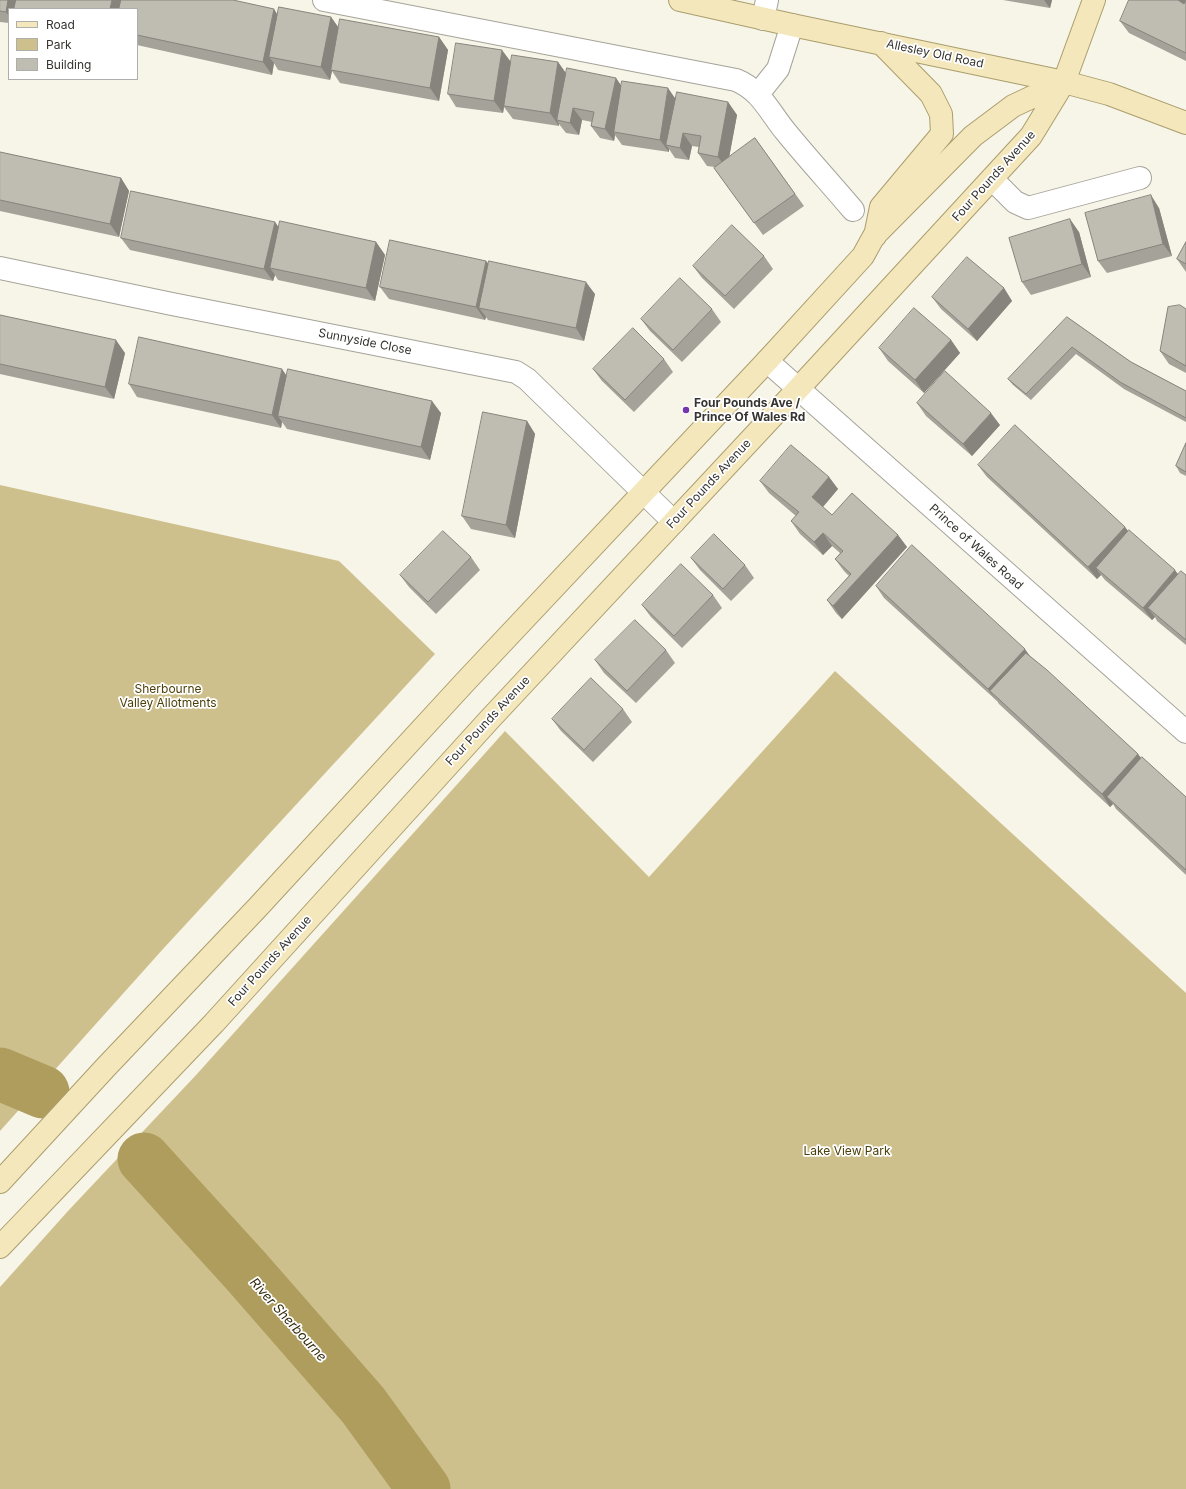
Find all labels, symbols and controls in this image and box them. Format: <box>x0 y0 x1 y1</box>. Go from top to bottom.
legend <box>8 8 138 80</box>
text: Road <box>46 17 75 32</box>
text: Park <box>46 37 72 52</box>
street label: Allesley Old Road <box>885 37 985 71</box>
text: Building <box>46 57 91 72</box>
street label: Four Pounds Avenue <box>950 128 1038 224</box>
street label: Sunnyside Close <box>317 326 413 358</box>
place label: Four Pounds Ave / Prince Of Wales Rd <box>694 396 805 424</box>
marker: Four Pounds Ave / Prince Of Wales Rd <box>681 405 691 415</box>
street label: Four Pounds Avenue <box>664 436 754 532</box>
street label: Prince of Wales Road <box>926 501 1026 593</box>
street label: Four Pounds Avenue <box>443 673 533 769</box>
park label: Sherbourne Valley Allotments <box>119 682 217 710</box>
street label: Four Pounds Avenue <box>226 913 314 1009</box>
park label: Lake View Park <box>803 1144 891 1158</box>
water label: River Sherbourne <box>246 1275 330 1365</box>

